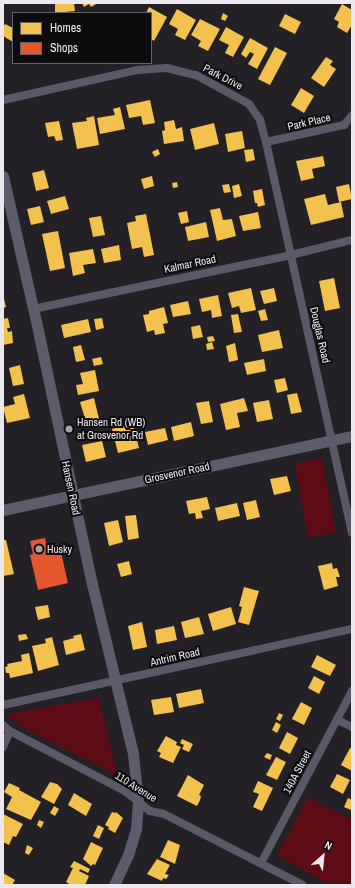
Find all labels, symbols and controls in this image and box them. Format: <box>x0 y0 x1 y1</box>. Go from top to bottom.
legend <box>12 12 152 64</box>
text: Homes <box>50 20 81 36</box>
text: Shops <box>50 40 78 56</box>
street label: Park Drive <box>201 61 245 93</box>
street label: Park Place <box>286 111 332 133</box>
street label: Kalmar Road <box>163 252 217 276</box>
street label: Douglas Road <box>307 306 333 364</box>
place label: Hansen Rd (WB) at Grosvenor Rd <box>77 416 145 442</box>
marker: Hansen Rd (WB) at Grosvenor Rd <box>64 424 74 434</box>
street label: Hansen Road <box>59 460 83 516</box>
street label: Grosvenor Road <box>143 460 211 486</box>
place label: Husky <box>47 542 72 556</box>
marker: Husky <box>34 544 44 554</box>
street label: Antrim Road <box>149 645 201 669</box>
street label: 140A Street <box>280 748 314 796</box>
street label: 110 Avenue <box>112 769 160 805</box>
north arrow <box>303 836 343 876</box>
text: N <box>322 838 335 853</box>

